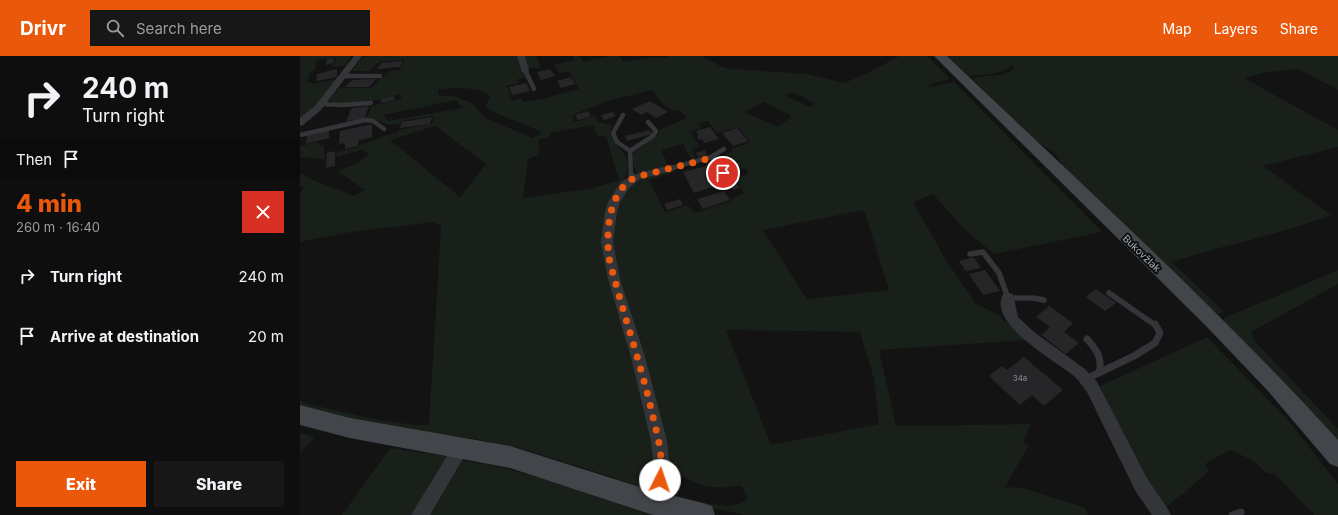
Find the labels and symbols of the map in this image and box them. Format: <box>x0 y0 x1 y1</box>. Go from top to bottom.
pin <box>706 156 740 190</box>
street label: Bukovžlak <box>1120 232 1164 274</box>
house number: 34a <box>1013 373 1027 383</box>
position arrow <box>639 459 681 501</box>

